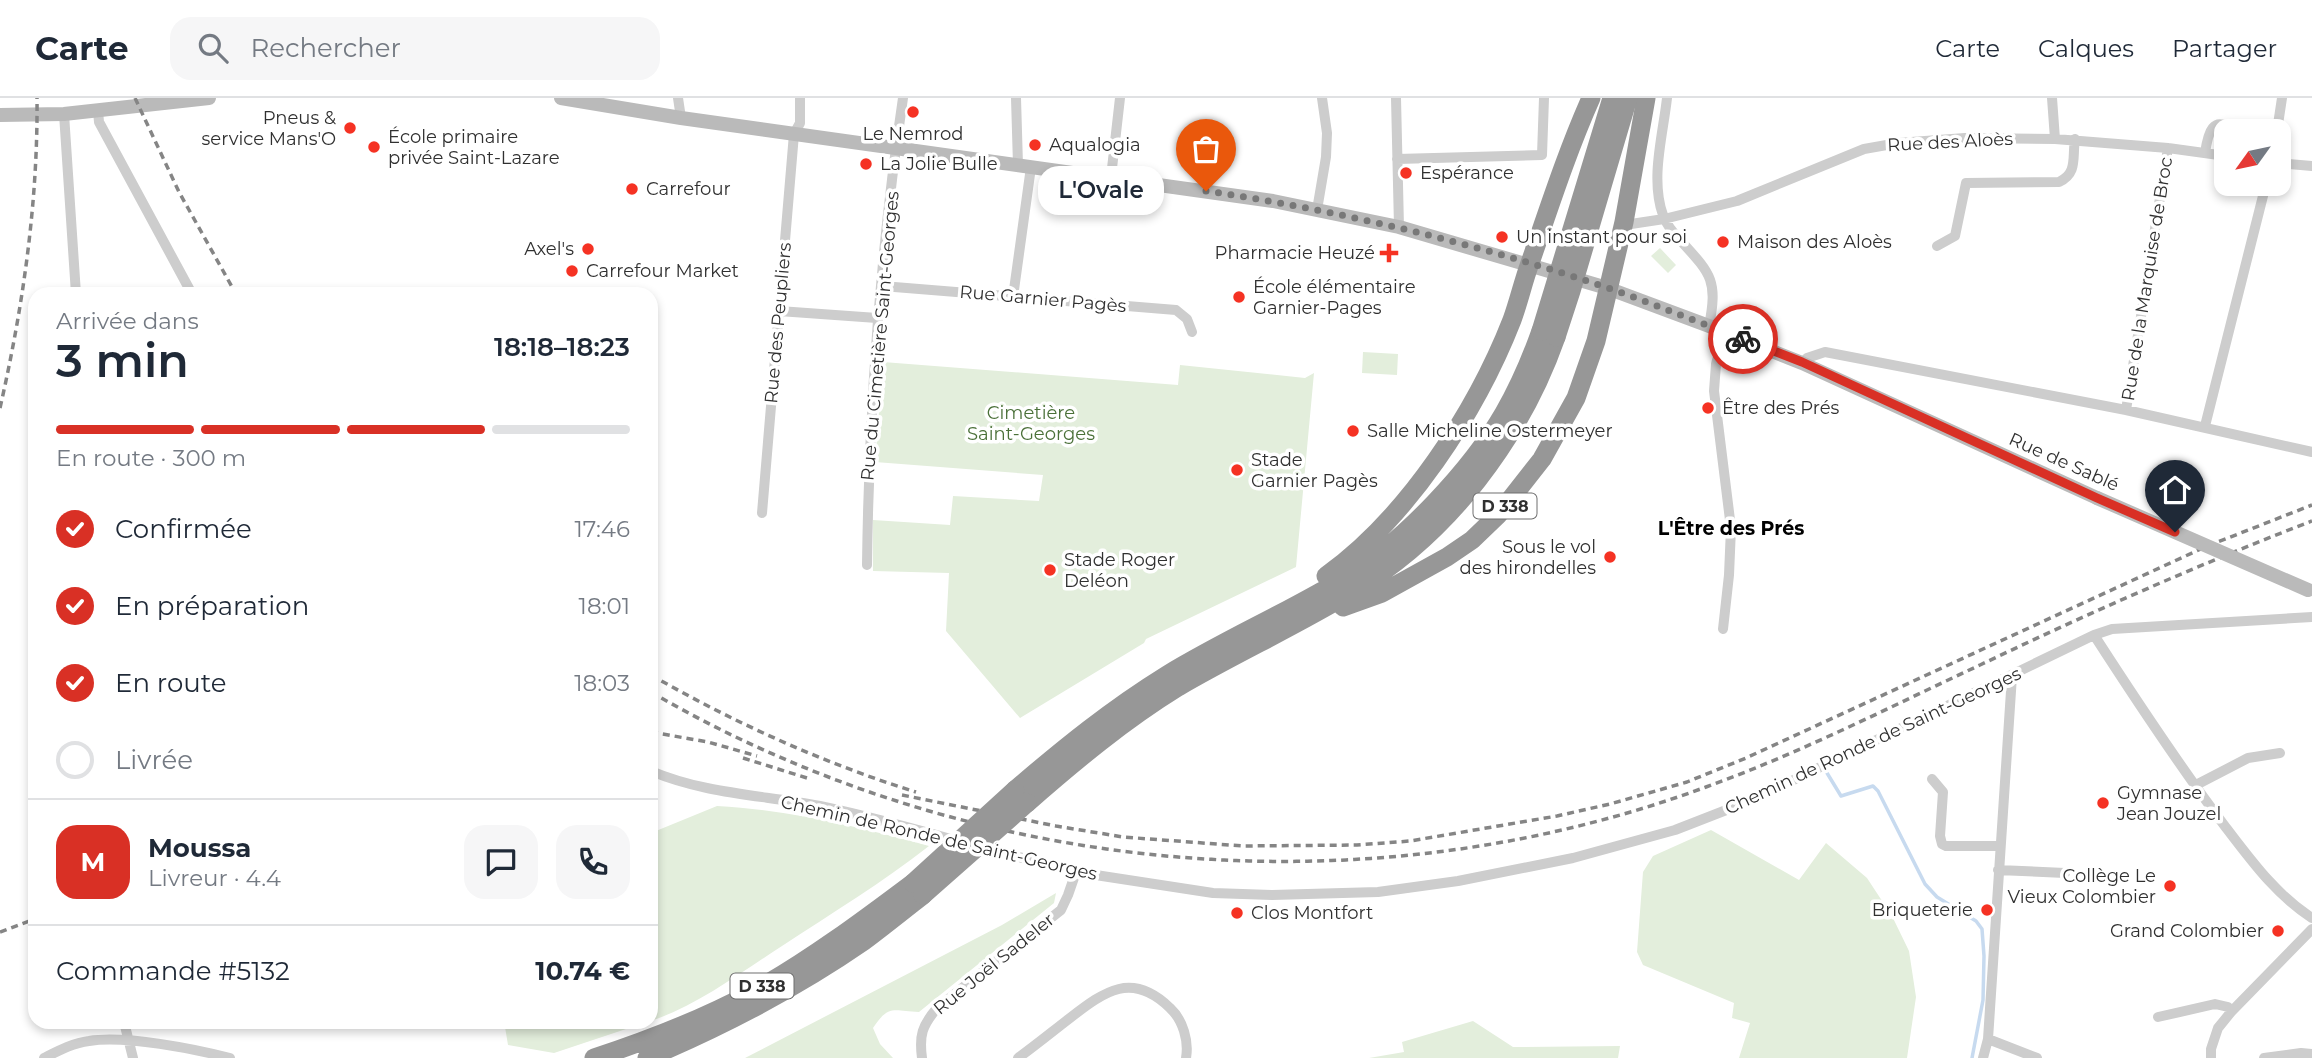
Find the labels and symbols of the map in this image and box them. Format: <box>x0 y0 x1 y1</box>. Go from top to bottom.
marker: Le Nemrod <box>905 104 921 120</box>
place label: Pneus & service Mans'O <box>202 107 336 150</box>
pin <box>1176 119 1236 191</box>
north arrow <box>2214 119 2291 196</box>
marker: Pneus & service Mans'O <box>342 120 358 136</box>
place label: Le Nemrod <box>862 123 964 145</box>
place label: École primaire privée Saint-Lazare <box>388 126 560 169</box>
street label: Rue des Aloès <box>1887 128 2014 156</box>
place label: Aqualogia <box>1049 134 1141 156</box>
marker: Aqualogia <box>1027 137 1043 153</box>
marker: École primaire privée Saint-Lazare <box>366 139 382 155</box>
place label: La Jolie Bulle <box>880 153 998 175</box>
street label: Rue de la Marquise de Broc <box>2117 155 2177 403</box>
marker: La Jolie Bulle <box>858 156 874 172</box>
place label: Espérance <box>1420 162 1514 184</box>
marker: Espérance <box>1398 165 1414 181</box>
callout: L'Ovale <box>1038 166 1164 216</box>
place label: Carrefour <box>646 178 731 200</box>
marker: Carrefour <box>624 181 640 197</box>
street label: Rue du Cimetière Saint-Georges <box>856 190 904 482</box>
place label: Un instant pour soi <box>1516 226 1687 248</box>
marker: Un instant pour soi <box>1494 229 1510 245</box>
place label: Maison des Aloès <box>1737 231 1892 253</box>
marker: Maison des Aloès <box>1715 234 1731 250</box>
place label: Axel's <box>524 238 574 260</box>
marker: Axel's <box>580 241 596 257</box>
street label: Rue des Peupliers <box>760 241 796 404</box>
place label: Pharmacie Heuzé <box>1215 242 1375 264</box>
marker: Pharmacie Heuzé <box>1381 245 1397 261</box>
place label: Carrefour Market <box>586 260 739 282</box>
marker: Carrefour Market <box>564 263 580 279</box>
place label: École élémentaire Garnier-Pages <box>1253 276 1416 319</box>
street label: Rue Garnier Pagès <box>959 281 1128 317</box>
marker: École élémentaire Garnier-Pages <box>1231 289 1247 305</box>
courier <box>1708 304 1778 374</box>
place label: Être des Prés <box>1722 397 1840 419</box>
marker: Être des Prés <box>1700 400 1716 416</box>
park label: Cimetière Saint-Georges <box>967 402 1095 445</box>
place label: Salle Micheline Ostermeyer <box>1367 420 1613 442</box>
marker: Salle Micheline Ostermeyer <box>1345 423 1361 439</box>
street label: Rue de Sablé <box>2006 428 2123 496</box>
place label: Stade Garnier Pagès <box>1251 449 1378 492</box>
pin <box>2145 460 2205 532</box>
marker: Stade Garnier Pagès <box>1229 462 1245 478</box>
road number: D 338 <box>1474 494 1536 518</box>
district label: L'Être des Prés <box>1658 517 1804 540</box>
place label: Sous le vol des hirondelles <box>1460 536 1596 579</box>
place label: Stade Roger Deléon <box>1064 549 1175 592</box>
marker: Sous le vol des hirondelles <box>1602 549 1618 565</box>
marker: Stade Roger Deléon <box>1042 562 1058 578</box>
street label: Chemin de Ronde de Saint-Georges <box>1721 662 2025 820</box>
place label: Gymnase Jean Jouzel <box>2116 782 2221 825</box>
street label: Chemin de Ronde de Saint-Georges <box>779 791 1100 885</box>
marker: Gymnase Jean Jouzel <box>2095 795 2111 811</box>
place label: Collège Le Vieux Colombier <box>2008 865 2156 908</box>
marker: Collège Le Vieux Colombier <box>2162 878 2178 894</box>
place label: Briqueterie <box>1872 899 1973 921</box>
place label: Clos Montfort <box>1251 902 1373 924</box>
marker: Briqueterie <box>1979 902 1995 918</box>
marker: Clos Montfort <box>1229 905 1245 921</box>
street label: Rue Joël Sadeler <box>929 909 1059 1019</box>
place label: Grand Colombier <box>2110 920 2264 942</box>
marker: Grand Colombier <box>2270 923 2286 939</box>
road number: D 338 <box>730 974 794 998</box>

